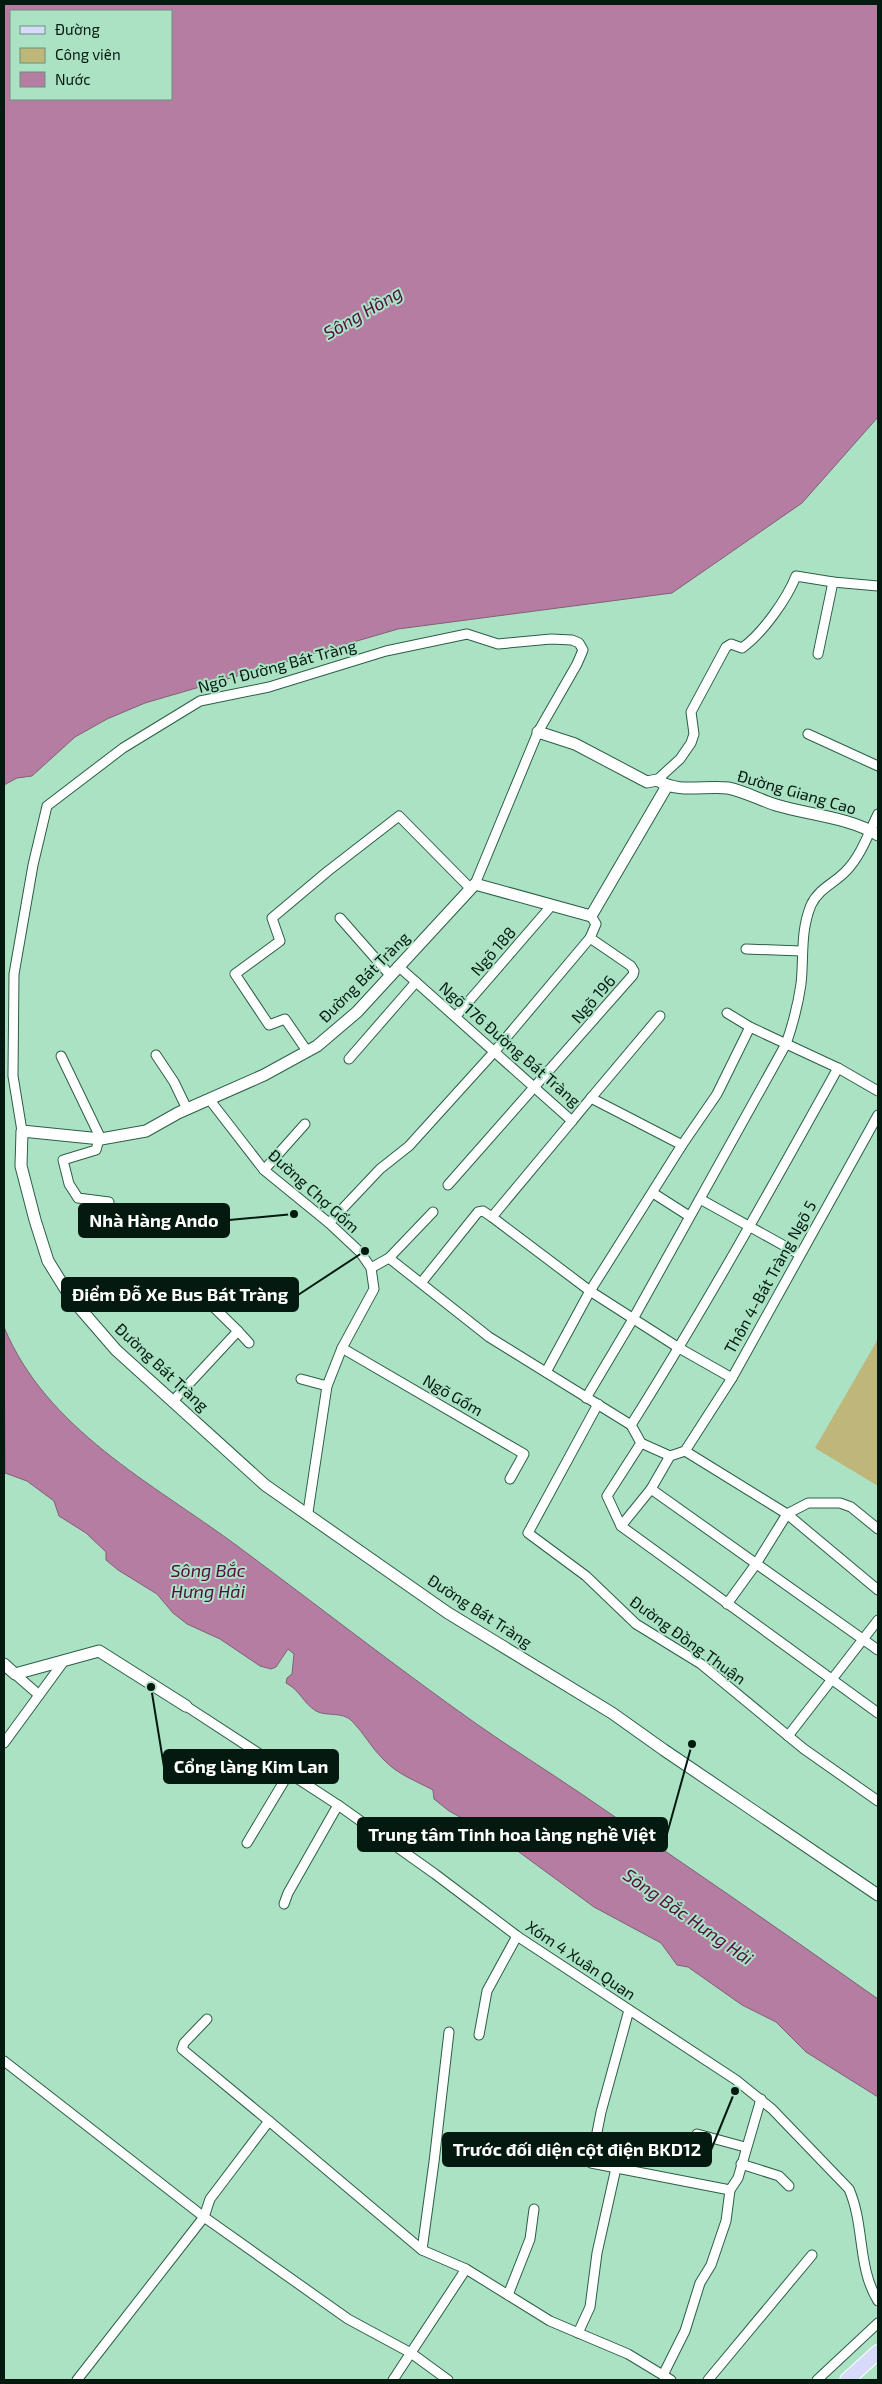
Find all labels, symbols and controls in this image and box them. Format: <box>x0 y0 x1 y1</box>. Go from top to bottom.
legend <box>10 10 172 100</box>
text: Đường <box>55 20 100 38</box>
text: Công viên <box>55 45 121 63</box>
text: Nước <box>55 70 91 88</box>
water label: Sông Hồng <box>319 281 406 344</box>
street label: Ngõ 1 Đường Bát Tràng <box>196 635 358 696</box>
street label: Đường Giang Cao <box>735 765 859 818</box>
street label: Ngõ 188 <box>466 922 519 979</box>
street label: Đường Bát Tràng <box>314 927 413 1026</box>
street label: Ngõ 196 <box>567 971 619 1027</box>
street label: Ngõ 176 Đường Bát Tràng <box>436 977 585 1110</box>
street label: Đường Chợ Gốm <box>265 1145 364 1236</box>
street label: Thôn 4-Bát Tràng Ngõ 5 <box>720 1197 820 1356</box>
callout: Nhà Hàng Ando <box>79 1204 229 1237</box>
text: Nhà Hàng Ando <box>89 1209 219 1231</box>
callout: Điểm Đỗ Xe Bus Bát Tràng <box>62 1278 298 1311</box>
text: Điểm Đỗ Xe Bus Bát Tràng <box>72 1283 289 1305</box>
street label: Đường Bát Tràng <box>112 1319 213 1415</box>
street label: Ngõ Gốm <box>420 1370 487 1419</box>
water label: Sông Bắc Hưng Hải <box>170 1559 246 1602</box>
street label: Đường Bát Tràng <box>425 1570 536 1651</box>
street label: Đường Đồng Thuận <box>627 1591 750 1688</box>
callout: Cổng làng Kim Lan <box>164 1750 338 1783</box>
text: Cổng làng Kim Lan <box>174 1755 328 1777</box>
callout: Trung tâm Tinh hoa làng nghề Việt <box>358 1818 667 1851</box>
text: Trung tâm Tinh hoa làng nghề Việt <box>368 1823 656 1845</box>
water label: Sông Bắc Hưng Hải <box>619 1863 758 1970</box>
street label: Xóm 4 Xuân Quan <box>522 1916 640 2004</box>
callout: Trước đối diện cột điện BKD12 <box>443 2133 711 2166</box>
text: Trước đối diện cột điện BKD12 <box>453 2138 701 2160</box>

